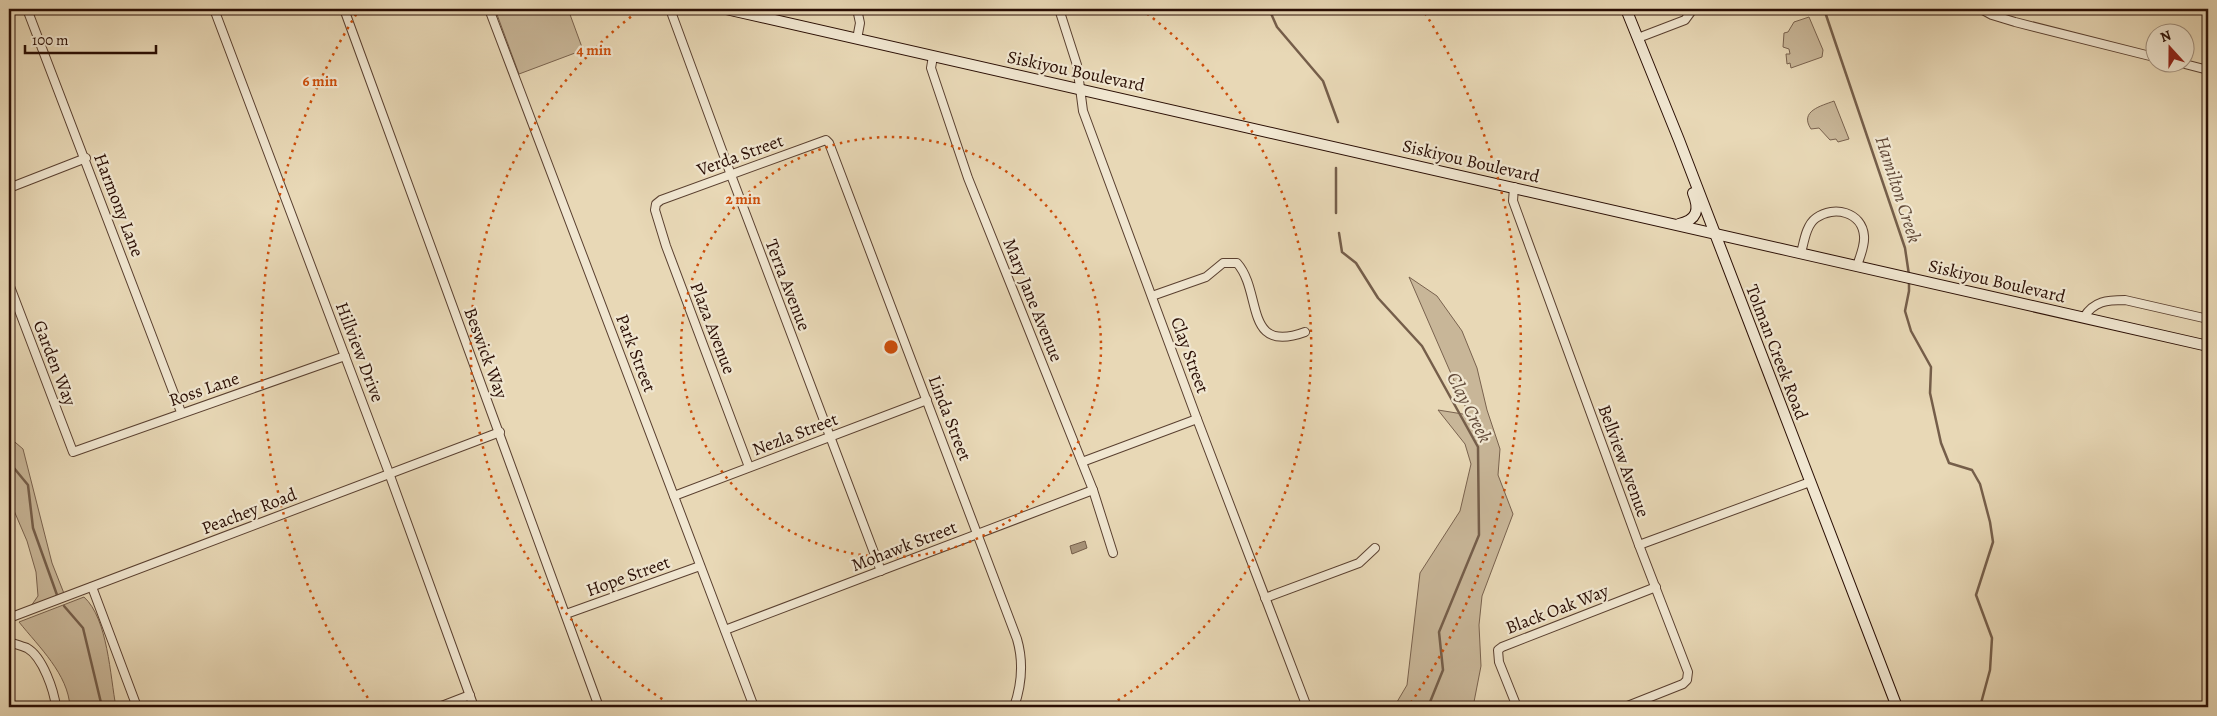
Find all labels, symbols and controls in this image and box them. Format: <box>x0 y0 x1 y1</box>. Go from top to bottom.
scale bar <box>25 22 156 54</box>
north arrow <box>2144 22 2194 72</box>
text: N <box>2157 26 2174 47</box>
text: 100 m <box>32 30 69 50</box>
text: 4 min <box>576 40 612 60</box>
street label: Siskiyou Boulevard <box>1005 45 1147 97</box>
text: 6 min <box>303 71 338 91</box>
street label: Verda Street <box>693 128 787 182</box>
water label: Hamilton Creek <box>1869 133 1928 246</box>
street label: Siskiyou Boulevard <box>1400 134 1542 189</box>
street label: Harmony Lane <box>88 150 150 260</box>
text: 2 min <box>725 189 761 209</box>
street label: Mary Jane Avenue <box>997 235 1069 365</box>
street label: Terra Avenue <box>760 236 816 334</box>
street label: Siskiyou Boulevard <box>1926 254 2068 309</box>
street label: Plaza Avenue <box>684 279 742 377</box>
street label: Tolman Creek Road <box>1740 281 1814 423</box>
street label: Hillview Drive <box>330 299 390 405</box>
street label: Beswick Way <box>458 304 514 403</box>
street label: Park Street <box>610 311 662 395</box>
street label: Clay Street <box>1165 314 1215 397</box>
street label: Garden Way <box>28 317 83 410</box>
centre of rings <box>882 338 900 356</box>
street label: Ross Lane <box>166 366 242 412</box>
water label: Clay Creek <box>1440 368 1498 447</box>
street label: Linda Street <box>923 372 977 464</box>
street label: Bellview Avenue <box>1592 401 1656 521</box>
street label: Nezla Street <box>749 407 841 461</box>
street label: Peachey Road <box>198 482 300 540</box>
street label: Mohawk Street <box>848 515 960 577</box>
street label: Hope Street <box>583 550 673 602</box>
street label: Black Oak Way <box>1502 578 1613 640</box>

